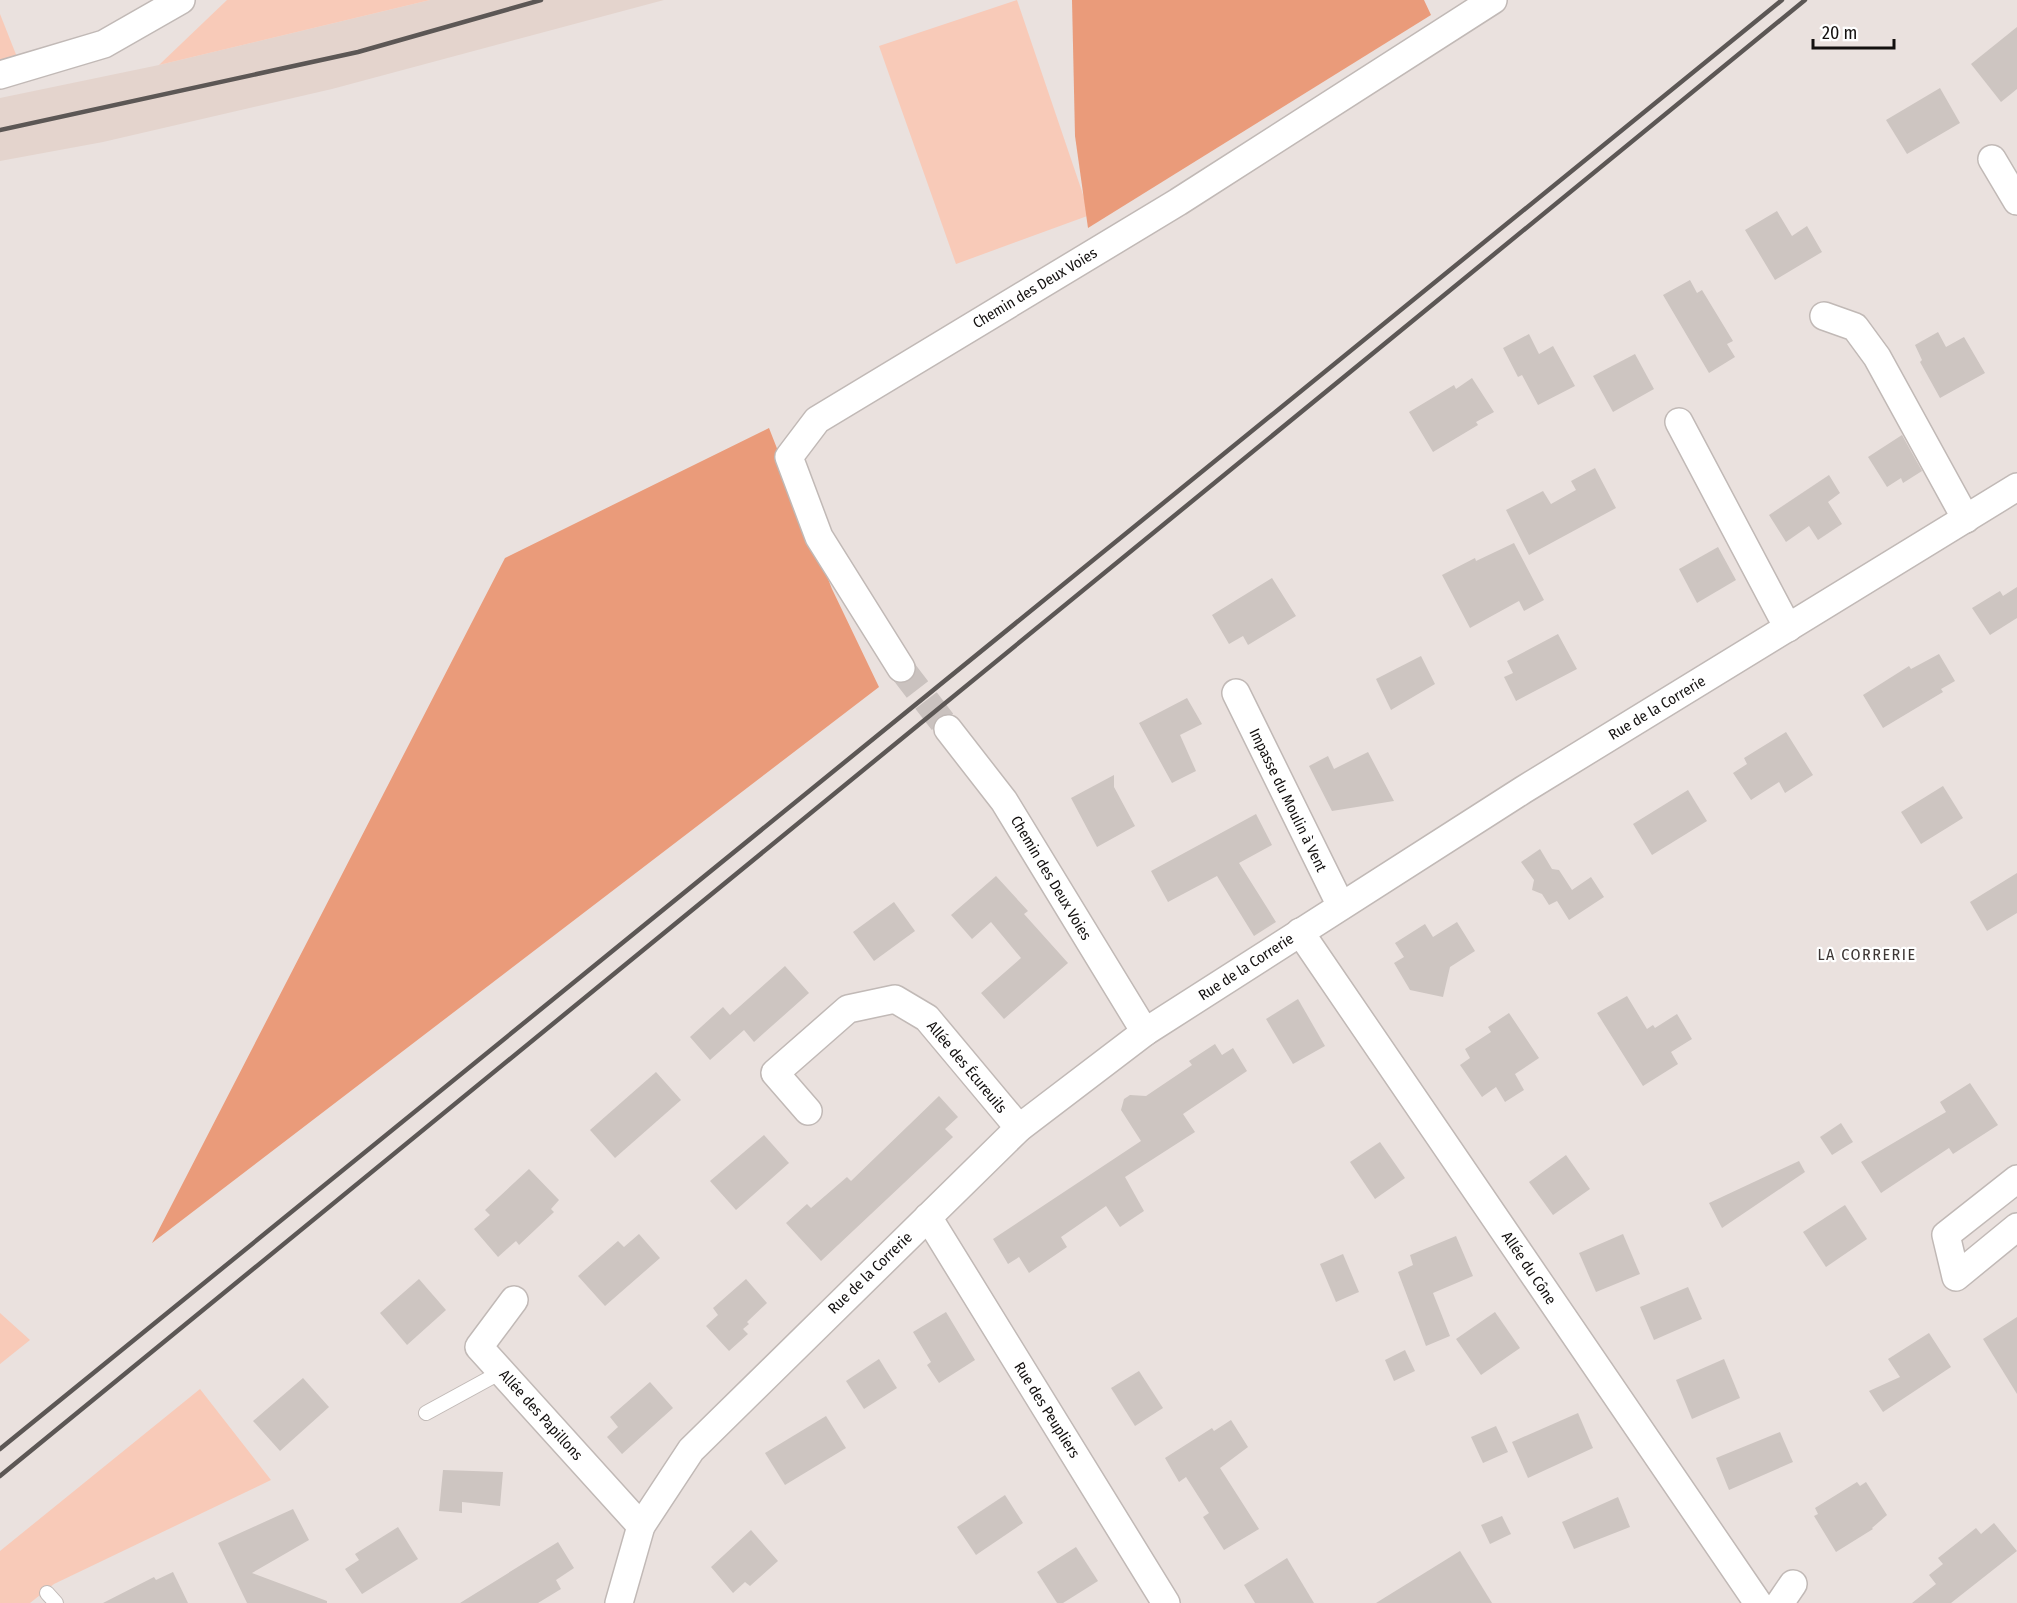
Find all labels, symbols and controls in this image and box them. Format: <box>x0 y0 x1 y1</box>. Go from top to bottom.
scale bar <box>1813 12 1894 50</box>
text: 20 m <box>1822 22 1857 44</box>
street label: Chemin des Deux Voies <box>970 244 1100 332</box>
street label: Rue de la Correrie <box>1605 672 1709 744</box>
street label: Impasse du Moulin à Vent <box>1245 725 1331 875</box>
street label: Chemin des Deux Voies <box>1007 813 1095 943</box>
street label: Rue de la Correrie <box>1195 930 1297 1004</box>
district label: LA CORRERIE <box>1818 945 1916 964</box>
street label: Allée des Écureuils <box>923 1017 1011 1117</box>
street label: Rue de la Correrie <box>824 1228 916 1318</box>
street label: Allée du Cône <box>1498 1228 1560 1308</box>
street label: Rue des Peupliers <box>1010 1359 1084 1461</box>
street label: Allée des Papillons <box>496 1366 586 1464</box>

